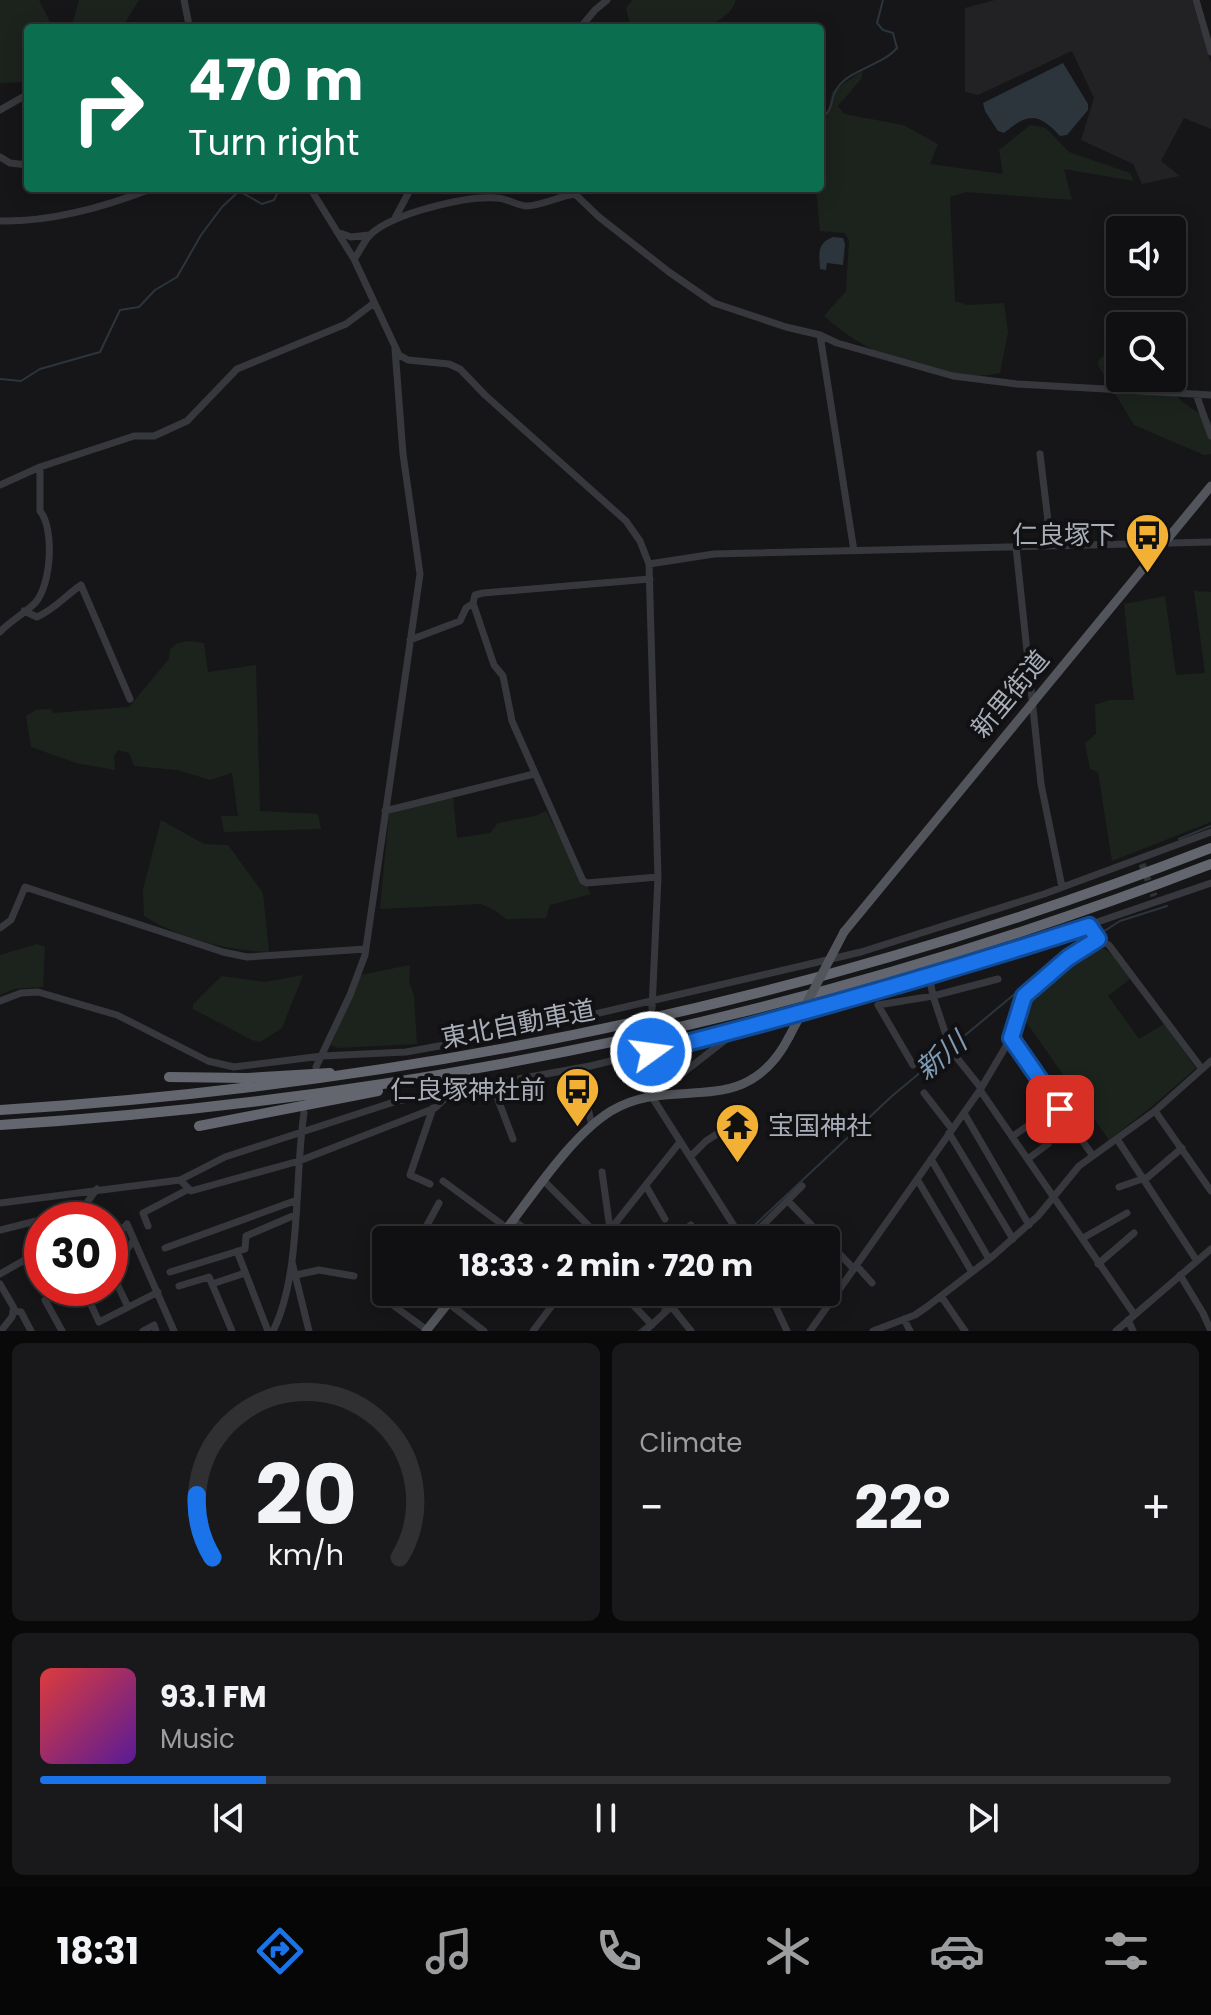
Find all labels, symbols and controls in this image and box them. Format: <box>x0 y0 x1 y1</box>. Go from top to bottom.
text: 470 m <box>188 41 364 120</box>
icon: right <box>56 56 160 160</box>
text: Turn right <box>188 117 359 168</box>
map controls <box>1106 216 1186 392</box>
button: sound <box>1106 216 1186 296</box>
button: search <box>1106 312 1186 392</box>
bus stop icon: 仁良塚下 <box>1123 511 1171 574</box>
place label: 仁良塚下 <box>1012 517 1116 553</box>
street label: 新里街道 <box>963 643 1057 745</box>
street label: 東北自動車道 <box>438 991 598 1057</box>
position arrow <box>609 1010 693 1094</box>
water label: 新川 <box>907 1021 977 1089</box>
bus stop icon: 仁良塚神社前 <box>553 1066 601 1129</box>
place label: 仁良塚神社前 <box>390 1072 546 1108</box>
pin <box>1026 1075 1094 1143</box>
icon: arrive <box>1038 1087 1082 1131</box>
temple icon: 宝国神社 <box>713 1102 761 1165</box>
place label: 宝国神社 <box>768 1108 872 1144</box>
speed limit sign: 30 <box>24 1202 128 1306</box>
text: 18:33 · 2 min · 720 m <box>459 1244 753 1287</box>
text: Climate <box>640 1425 742 1461</box>
text: 20 <box>255 1437 357 1553</box>
text: 22° <box>854 1466 951 1550</box>
text: − <box>640 1477 664 1538</box>
text: + <box>1141 1477 1171 1538</box>
text: km/h <box>268 1535 344 1575</box>
text: 93.1 FM <box>160 1675 267 1718</box>
text: Music <box>160 1721 235 1757</box>
icon: previous <box>207 1796 251 1840</box>
icon: pause <box>584 1796 628 1840</box>
icon: next <box>961 1796 1005 1840</box>
icon: directions <box>252 1923 308 1979</box>
icon: music <box>421 1923 477 1979</box>
icon: phone <box>591 1923 647 1979</box>
icon: climate <box>760 1923 816 1979</box>
icon: car <box>929 1923 985 1979</box>
icon: filters <box>1098 1923 1154 1979</box>
text: 18:31 <box>57 1926 139 1977</box>

